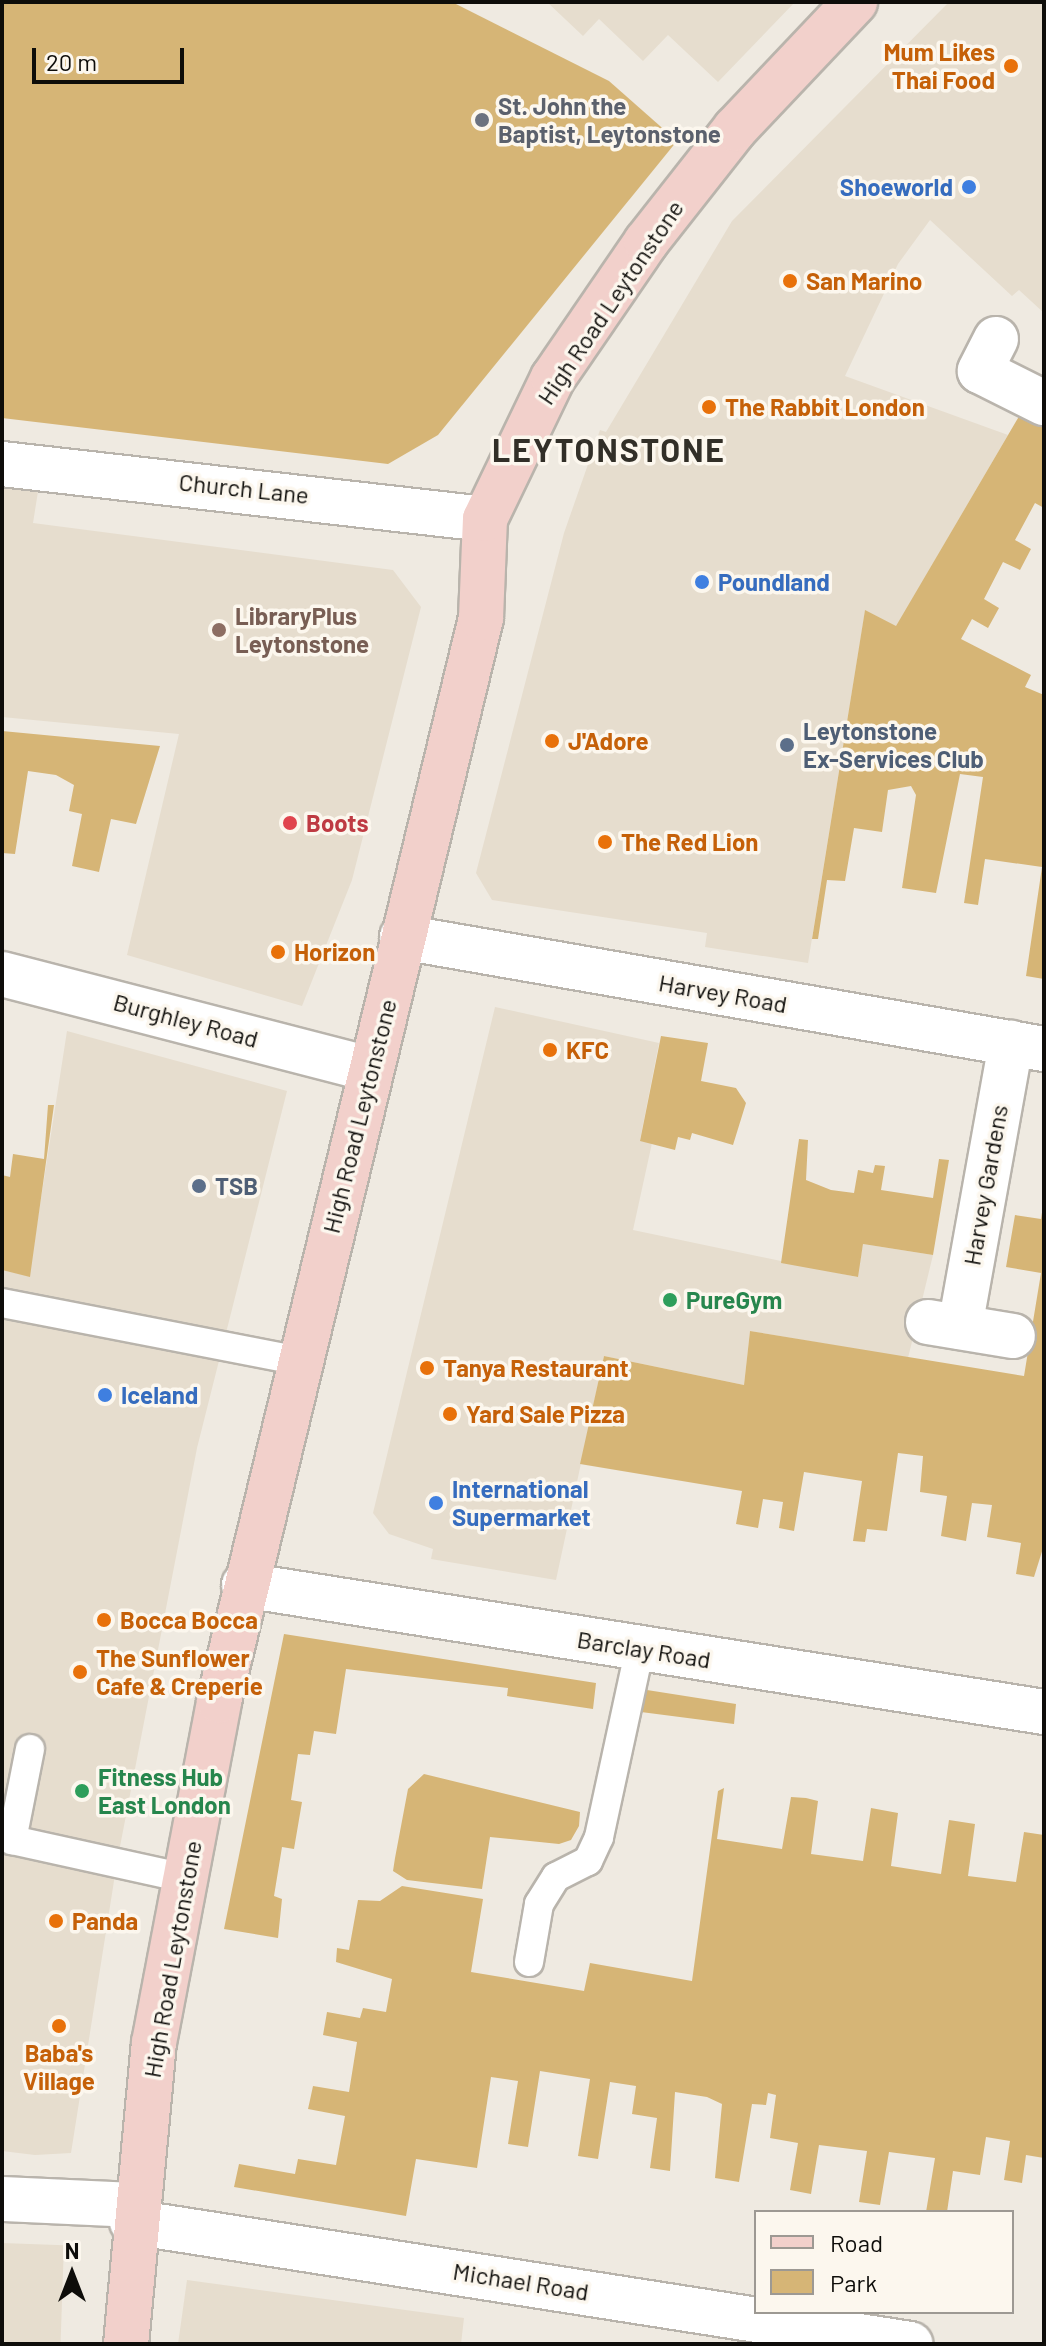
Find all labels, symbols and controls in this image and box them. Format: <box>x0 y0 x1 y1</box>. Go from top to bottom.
scale bar <box>36 32 188 82</box>
place label: Mum Likes Thai Food <box>883 38 995 94</box>
text: 20 m <box>46 47 97 76</box>
marker: Mum Likes Thai Food <box>1002 57 1020 75</box>
place label: St. John the Baptist, Leytonstone <box>498 92 721 148</box>
marker: St. John the Baptist, Leytonstone <box>473 111 491 129</box>
place label: Shoeworld <box>840 173 953 201</box>
marker: Shoeworld <box>960 178 978 196</box>
street label: High Road Leytonstone <box>531 194 689 410</box>
place label: San Marino <box>806 267 922 295</box>
marker: San Marino <box>781 272 799 290</box>
place label: The Rabbit London <box>725 393 925 421</box>
marker: The Rabbit London <box>700 398 718 416</box>
district label: LEYTONSTONE <box>492 430 726 468</box>
street label: Church Lane <box>178 467 310 509</box>
place label: Poundland <box>718 568 830 596</box>
marker: Poundland <box>693 573 711 591</box>
place label: LibraryPlus Leytonstone <box>235 602 369 658</box>
marker: LibraryPlus Leytonstone <box>210 621 228 639</box>
place label: Leytonstone Ex-Services Club <box>803 717 984 773</box>
place label: J'Adore <box>568 727 649 755</box>
marker: J'Adore <box>543 732 561 750</box>
marker: Leytonstone Ex-Services Club <box>778 736 796 754</box>
place label: Boots <box>306 809 368 837</box>
marker: Boots <box>281 814 299 832</box>
place label: The Red Lion <box>621 828 758 856</box>
marker: The Red Lion <box>596 833 614 851</box>
place label: Horizon <box>294 938 375 966</box>
marker: Horizon <box>269 943 287 961</box>
street label: Harvey Road <box>657 968 789 1018</box>
street label: Burghley Road <box>110 987 262 1053</box>
street label: High Road Leytonstone <box>316 996 402 1236</box>
place label: KFC <box>566 1036 609 1064</box>
marker: KFC <box>541 1041 559 1059</box>
street label: Harvey Gardens <box>957 1102 1013 1268</box>
place label: TSB <box>215 1172 258 1200</box>
marker: TSB <box>190 1177 208 1195</box>
place label: PureGym <box>686 1286 782 1314</box>
marker: PureGym <box>661 1291 679 1309</box>
place label: Tanya Restaurant <box>443 1354 629 1382</box>
marker: Tanya Restaurant <box>418 1359 436 1377</box>
place label: Iceland <box>121 1381 198 1409</box>
marker: Iceland <box>96 1386 114 1404</box>
place label: Yard Sale Pizza <box>466 1400 625 1428</box>
marker: Yard Sale Pizza <box>441 1405 459 1423</box>
place label: International Supermarket <box>452 1475 591 1531</box>
marker: International Supermarket <box>427 1494 445 1512</box>
place label: Bocca Bocca <box>120 1606 258 1634</box>
marker: Bocca Bocca <box>95 1611 113 1629</box>
street label: Barclay Road <box>575 1624 713 1674</box>
place label: The Sunflower Cafe & Creperie <box>96 1644 263 1700</box>
marker: The Sunflower Cafe & Creperie <box>71 1663 89 1681</box>
place label: Fitness Hub East London <box>98 1763 231 1819</box>
marker: Fitness Hub East London <box>73 1782 91 1800</box>
street label: High Road Leytonstone <box>137 1838 207 2080</box>
place label: Panda <box>72 1907 138 1935</box>
marker: Panda <box>47 1912 65 1930</box>
marker: Baba's Village <box>50 2017 68 2035</box>
place label: Baba's Village <box>23 2039 95 2095</box>
legend <box>754 2210 1014 2314</box>
text: Road <box>830 2228 883 2257</box>
north arrow <box>32 2234 112 2314</box>
text: N <box>65 2237 79 2263</box>
street label: Michael Road <box>451 2256 591 2306</box>
text: Park <box>830 2268 877 2297</box>

